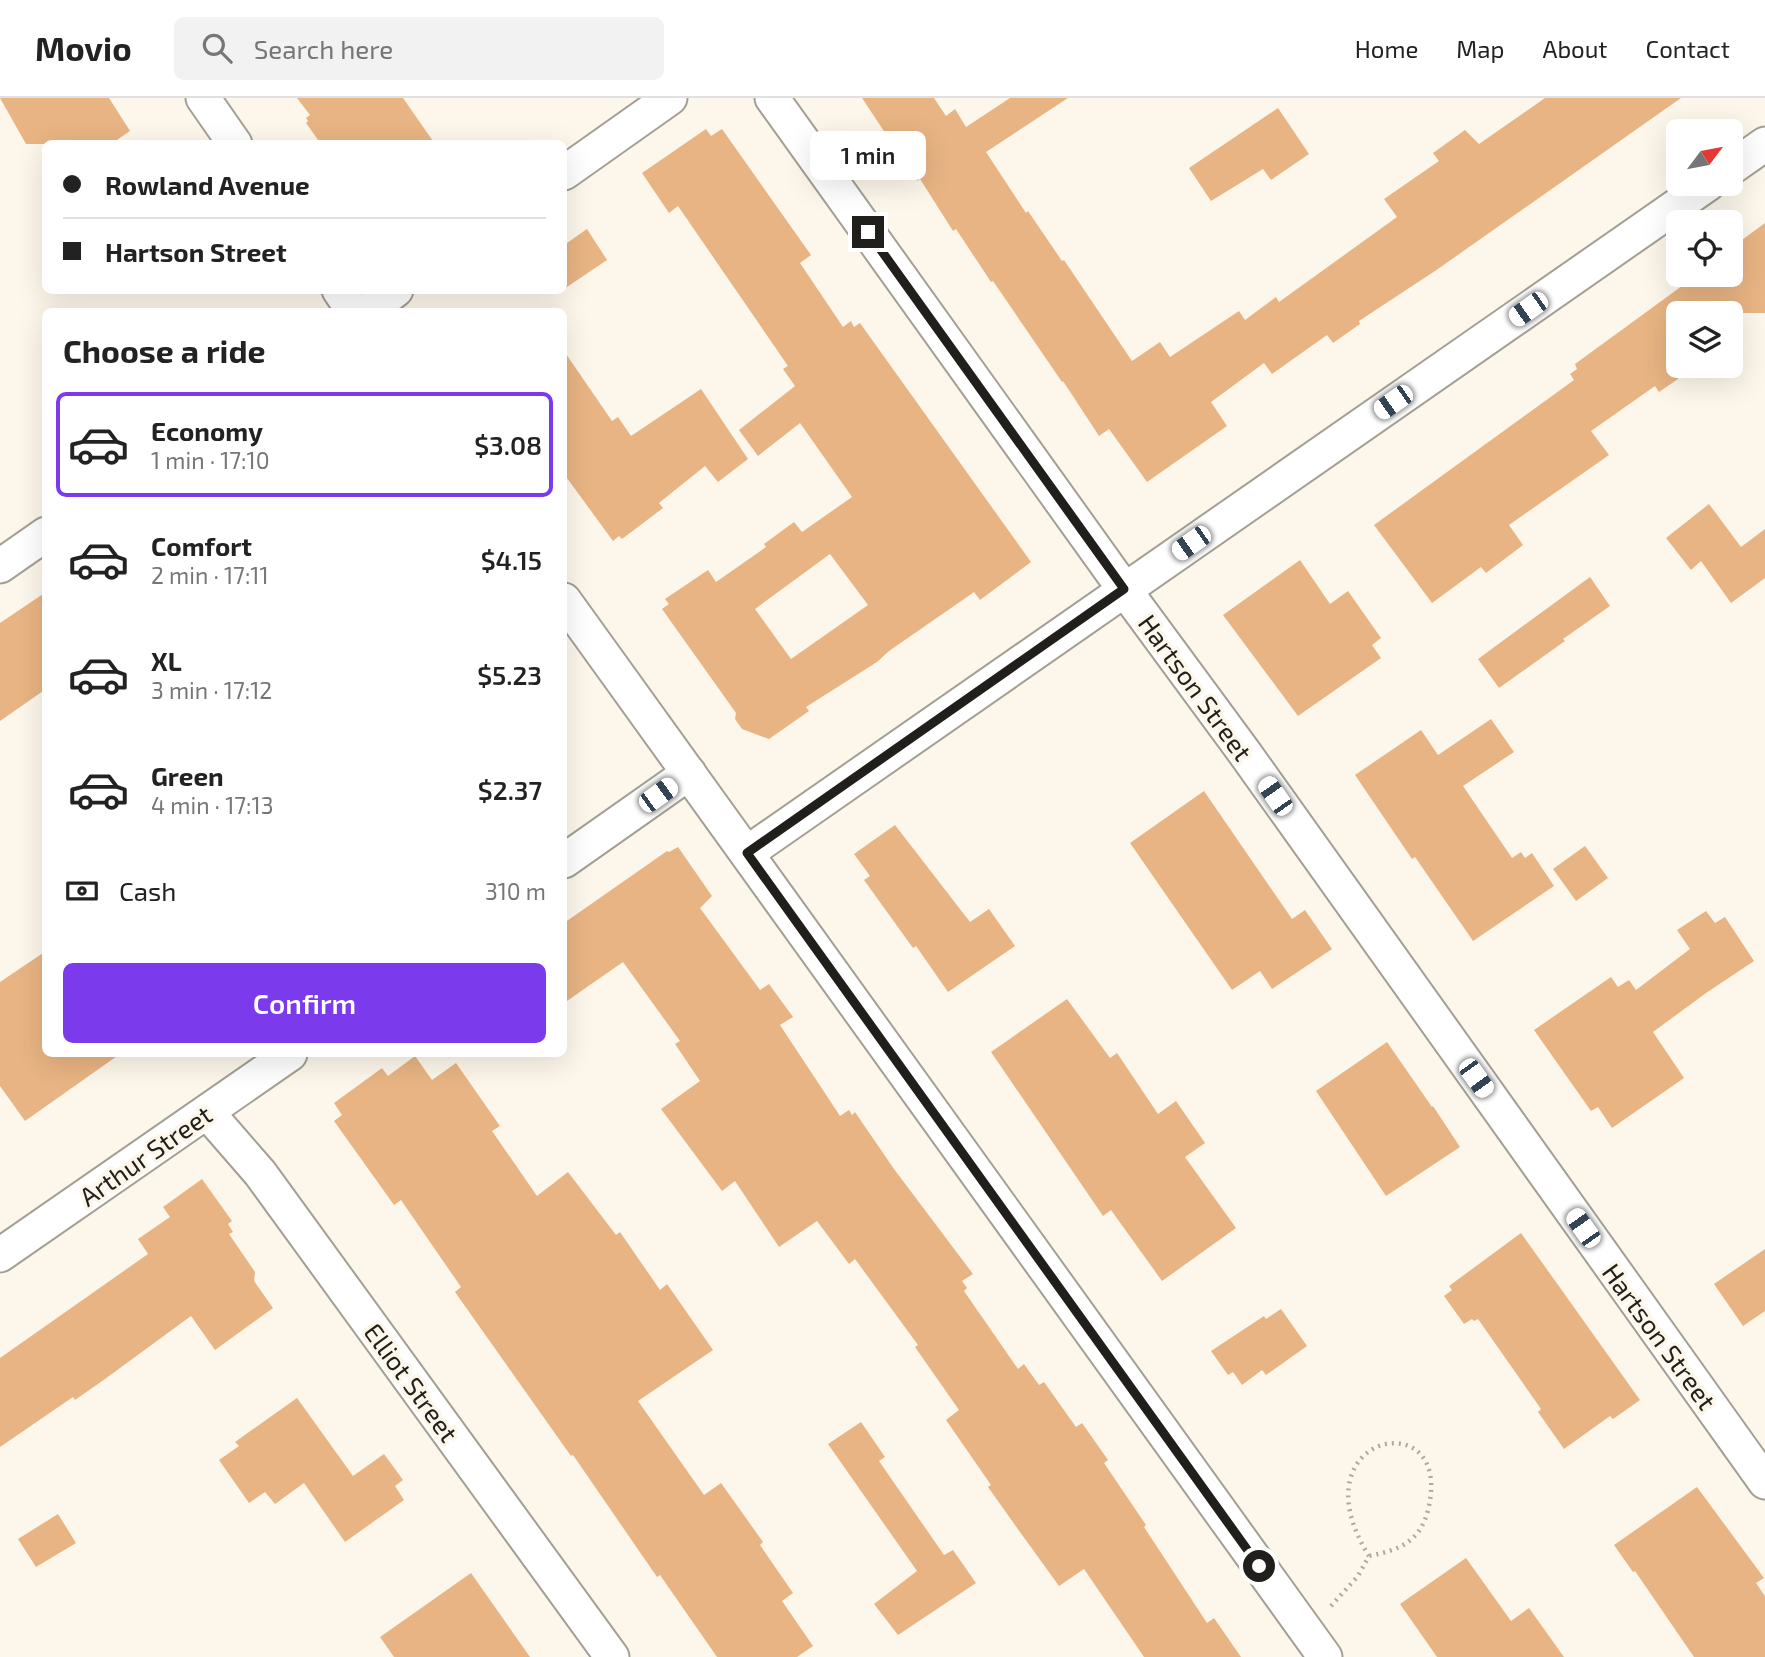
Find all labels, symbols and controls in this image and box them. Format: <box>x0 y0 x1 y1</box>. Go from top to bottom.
search box <box>174 17 664 80</box>
text: Movio <box>35 28 132 68</box>
icon: search <box>198 29 236 67</box>
text: Search here <box>254 33 393 64</box>
text: Home <box>1355 34 1418 63</box>
text: Map <box>1456 34 1504 63</box>
text: About <box>1542 34 1608 63</box>
text: Contact <box>1646 34 1730 63</box>
north arrow <box>1666 119 1743 196</box>
map controls <box>1666 119 1743 378</box>
callout: 1 min <box>810 130 926 180</box>
text: 1 min <box>841 141 895 169</box>
text: Rowland Avenue <box>105 169 310 200</box>
button: locate <box>1666 210 1743 287</box>
route end <box>852 216 884 248</box>
text: Hartson Street <box>105 236 287 267</box>
car <box>1505 288 1552 330</box>
button: layers <box>1666 301 1743 378</box>
text: Choose a ride <box>63 331 266 369</box>
car <box>1370 381 1417 423</box>
icon: car <box>67 413 130 476</box>
text: Economy <box>151 415 263 446</box>
text: $3.08 <box>474 429 542 460</box>
text: 1 min · 17:10 <box>151 446 270 474</box>
car <box>1168 522 1215 564</box>
icon: car <box>67 528 130 591</box>
text: Comfort <box>151 530 252 561</box>
text: $4.15 <box>481 544 542 575</box>
text: 2 min · 17:11 <box>151 561 269 589</box>
street label: Hartson Street <box>1133 608 1259 766</box>
icon: car <box>67 643 130 706</box>
text: XL <box>151 645 182 676</box>
text: $5.23 <box>477 659 542 690</box>
text: 3 min · 17:12 <box>151 676 272 704</box>
icon: car <box>67 758 130 821</box>
text: Green <box>151 760 224 791</box>
car <box>1255 773 1296 819</box>
text: $2.37 <box>478 774 542 805</box>
car <box>635 774 682 816</box>
text: 4 min · 17:13 <box>151 791 273 819</box>
icon: cash <box>63 872 101 910</box>
text: Cash <box>119 875 176 906</box>
text: 310 m <box>485 877 546 905</box>
button: Confirm <box>63 963 546 1043</box>
car <box>1456 1055 1497 1101</box>
street label: Arthur Street <box>73 1098 217 1212</box>
car <box>1563 1205 1604 1251</box>
street label: Hartson Street <box>1597 1257 1723 1415</box>
street label: Elliot Street <box>359 1317 465 1447</box>
route start <box>1243 1550 1275 1582</box>

